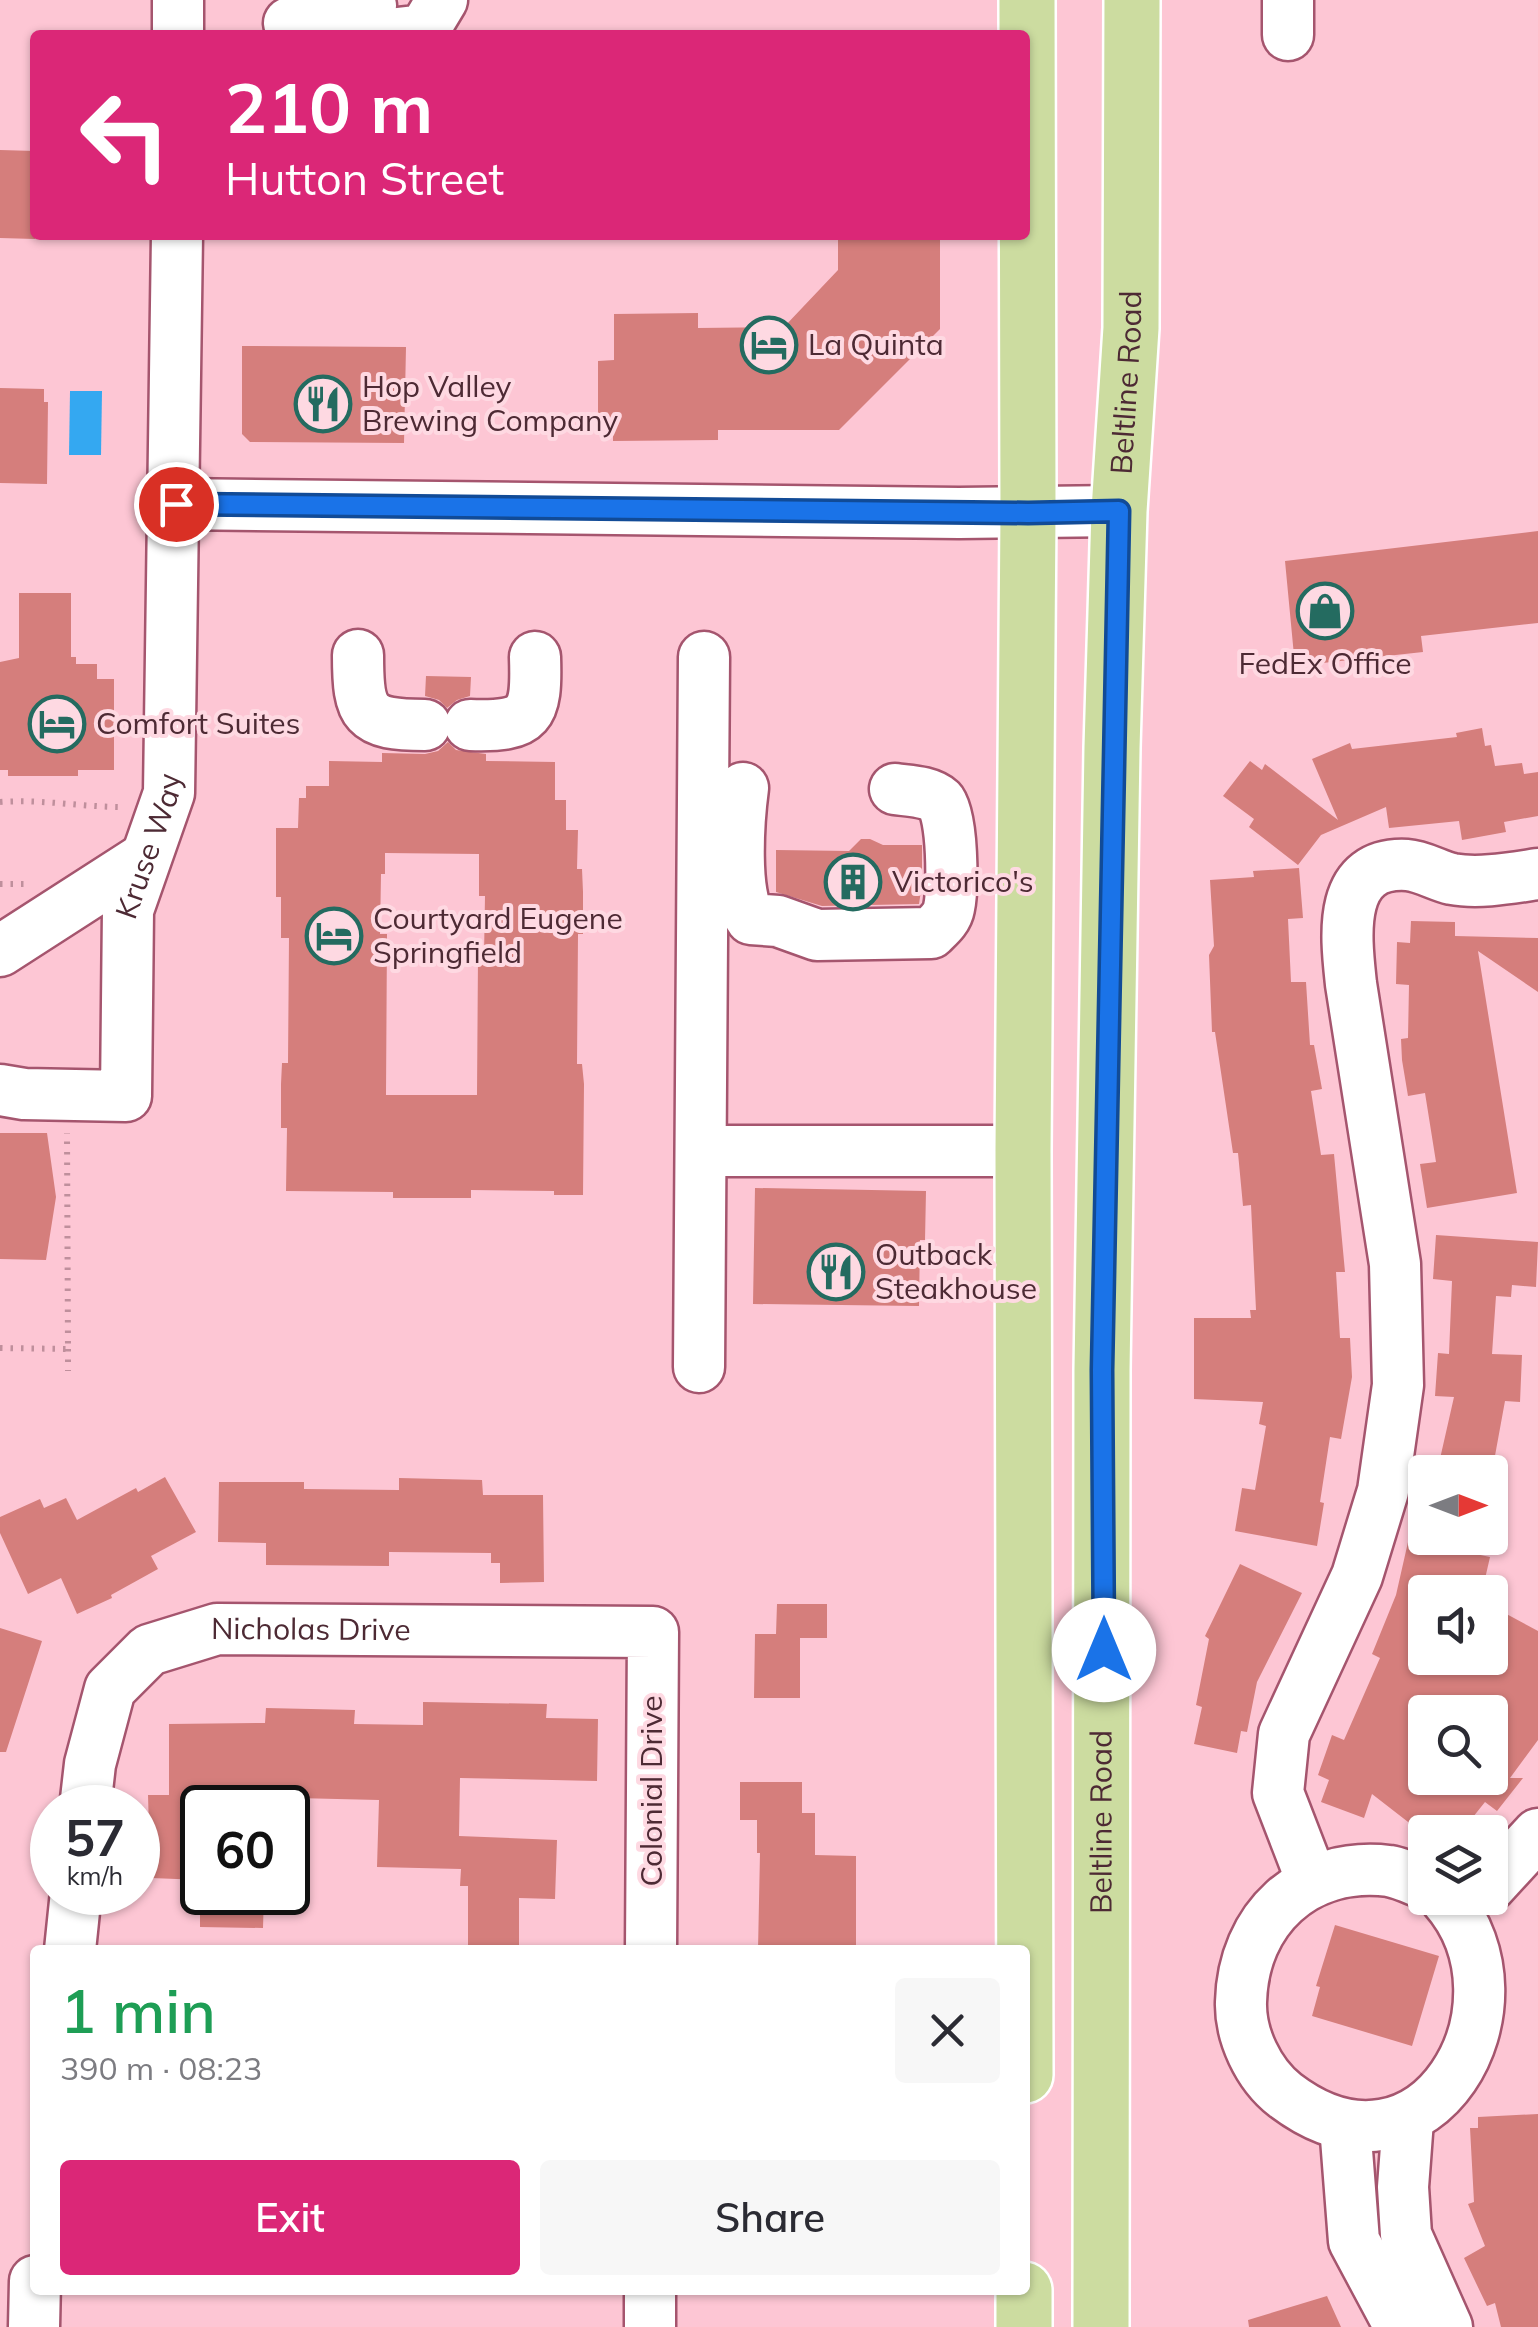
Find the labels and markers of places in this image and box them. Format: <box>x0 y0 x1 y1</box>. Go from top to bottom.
hotel icon: La Quinta <box>739 315 799 375</box>
place label: La Quinta <box>808 325 944 363</box>
place label: Hop Valley Brewing Company <box>362 367 618 439</box>
restaurant icon: Hop Valley Brewing Company <box>293 374 353 434</box>
pin <box>134 462 219 547</box>
shop icon: FedEx Office <box>1295 581 1355 641</box>
place label: FedEx Office <box>1238 644 1412 682</box>
hotel icon: Comfort Suites <box>27 694 87 754</box>
place label: Comfort Suites <box>96 704 301 742</box>
building icon: Victorico's <box>823 852 883 912</box>
place label: Victorico's <box>892 862 1034 900</box>
place label: Courtyard Eugene Springfield <box>373 899 623 971</box>
hotel icon: Courtyard Eugene Springfield <box>304 906 364 966</box>
place label: Outback Steakhouse <box>875 1235 1037 1307</box>
restaurant icon: Outback Steakhouse <box>806 1242 866 1302</box>

